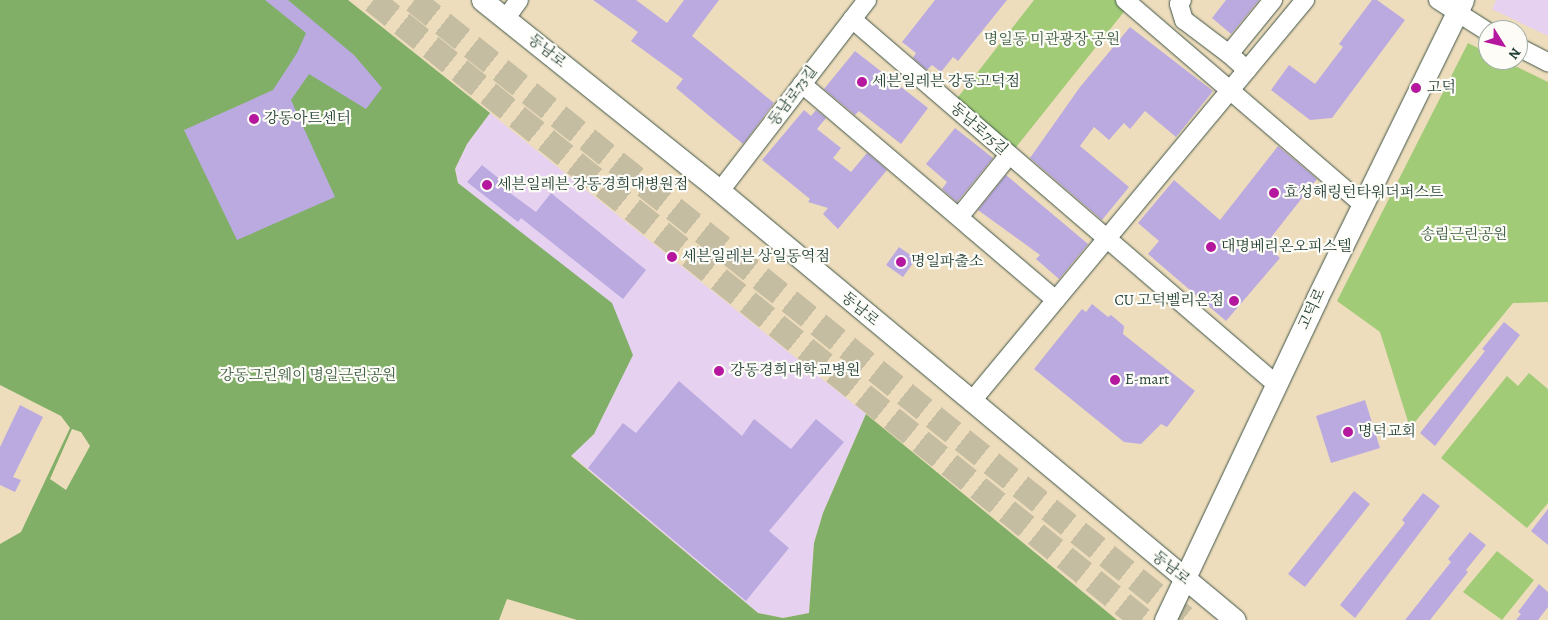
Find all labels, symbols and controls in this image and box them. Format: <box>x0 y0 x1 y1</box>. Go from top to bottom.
north arrow <box>1478 20 1528 70</box>
street label: 동남로 <box>524 30 570 72</box>
park label: 명일동 미관광장 공원 <box>984 31 1120 49</box>
text: N <box>1504 44 1525 63</box>
street label: 동남로73길 <box>765 62 821 130</box>
place label: 세븐일레븐 강동고덕점 <box>872 73 1020 91</box>
marker: 세븐일레븐 강동고덕점 <box>856 76 868 88</box>
place label: 고덕 <box>1427 79 1456 97</box>
marker: 고덕 <box>1409 81 1423 95</box>
street label: 동남로75길 <box>946 99 1012 159</box>
place label: 강동아트센터 <box>264 110 351 128</box>
marker: 강동아트센터 <box>248 113 260 125</box>
place label: 세븐일레븐 강동경희대병원점 <box>497 176 688 194</box>
marker: 세븐일레븐 강동경희대병원점 <box>481 179 493 191</box>
place label: 효성해링턴타워더퍼스트 <box>1284 184 1443 202</box>
marker: 효성해링턴타워더퍼스트 <box>1268 187 1280 199</box>
park label: 송림근린공원 <box>1421 226 1507 244</box>
place label: 대명베리온오피스텔 <box>1221 238 1351 256</box>
marker: 대명베리온오피스텔 <box>1205 241 1217 253</box>
place label: 세븐일레븐 상일동역점 <box>682 248 830 266</box>
marker: 세븐일레븐 상일동역점 <box>666 251 678 263</box>
place label: 명일파출소 <box>911 253 983 271</box>
marker: 명일파출소 <box>895 256 907 268</box>
street label: 고덕로 <box>1295 285 1329 333</box>
street label: 동남로 <box>838 288 882 330</box>
place label: CU 고덕벨리온점 <box>1114 292 1224 310</box>
marker: CU 고덕벨리온점 <box>1228 295 1240 307</box>
place label: 강동경희대학교병원 <box>730 362 860 380</box>
marker: 강동경희대학교병원 <box>712 364 726 378</box>
park label: 강동그린웨이 명일근린공원 <box>220 367 396 385</box>
place label: E-mart <box>1125 371 1169 389</box>
marker: E-mart <box>1109 374 1121 386</box>
place label: 명덕교회 <box>1358 423 1416 441</box>
marker: 명덕교회 <box>1342 426 1354 438</box>
street label: 동남로 <box>1148 547 1194 589</box>

